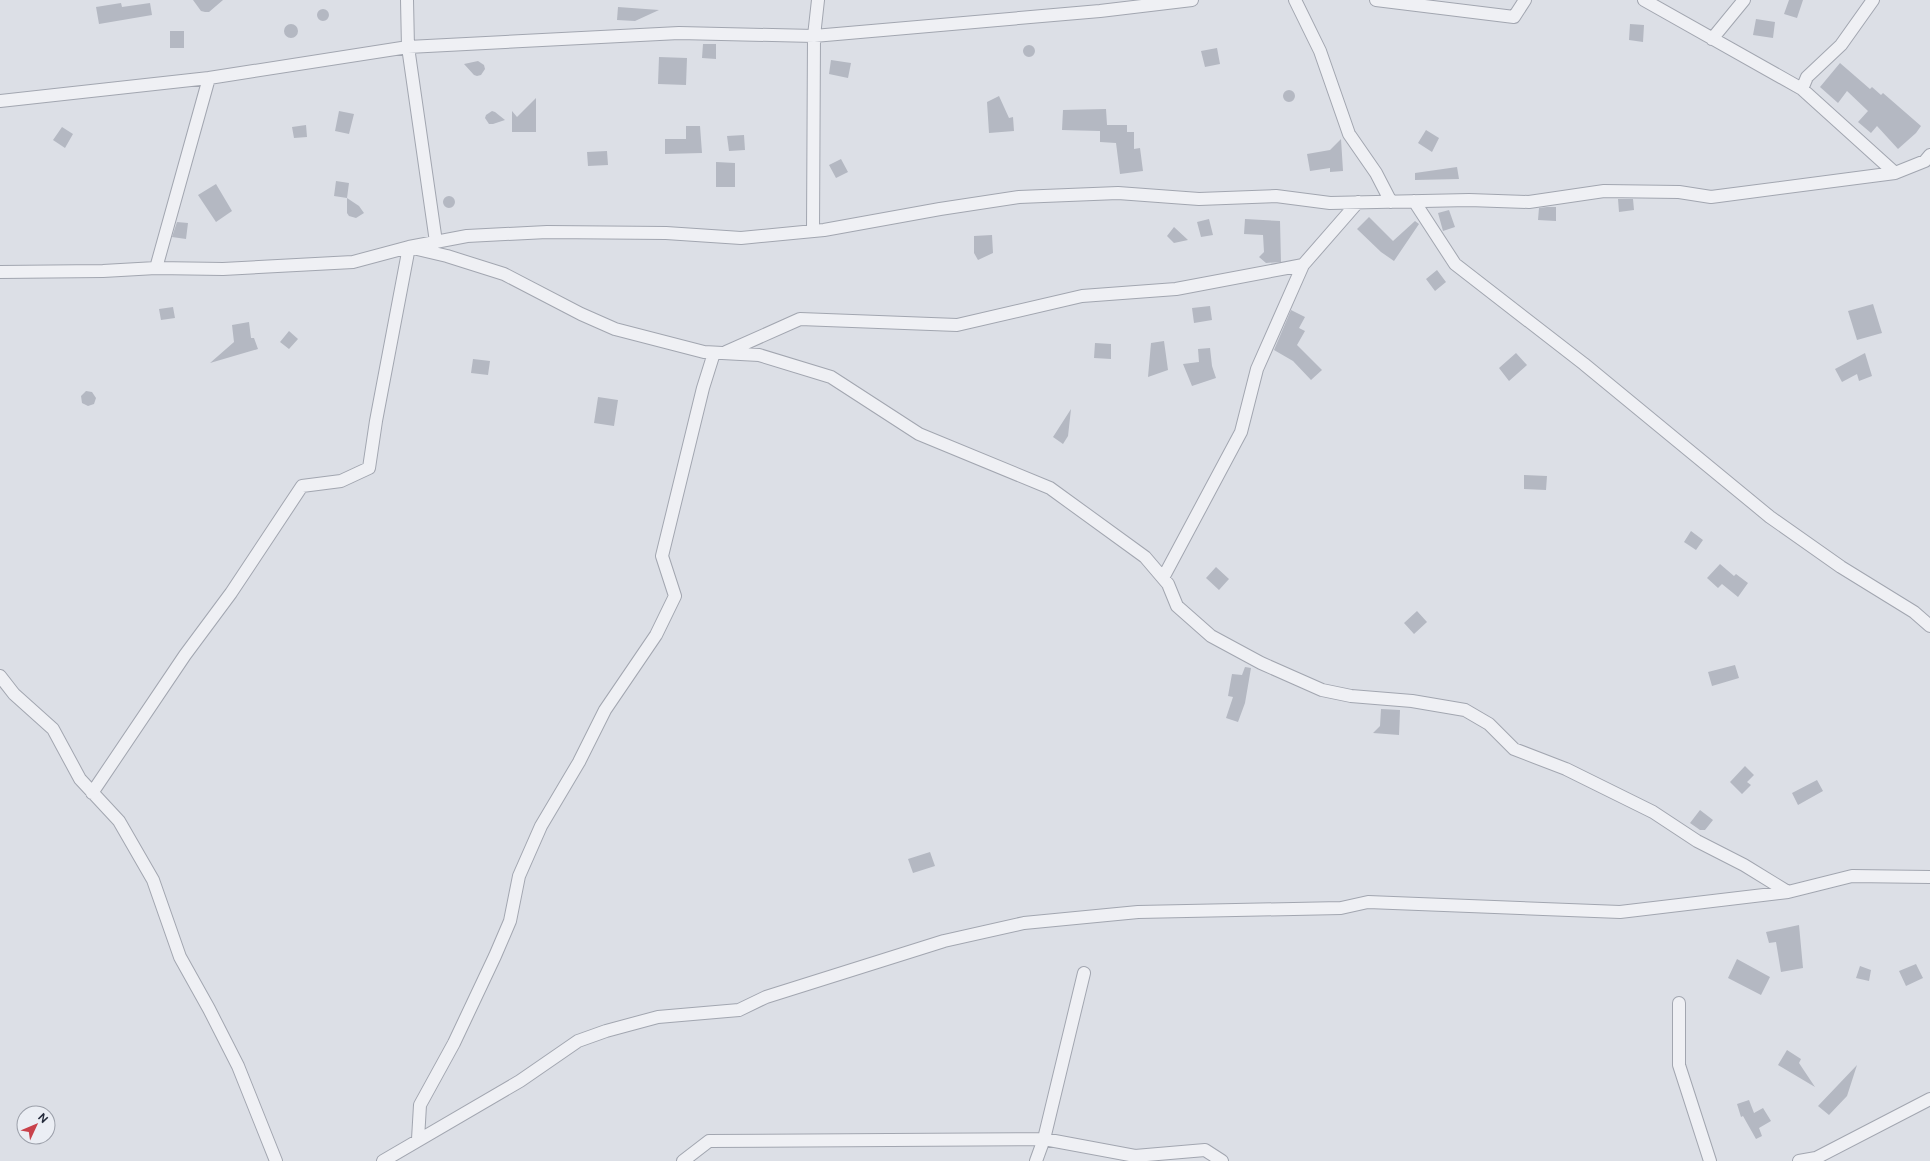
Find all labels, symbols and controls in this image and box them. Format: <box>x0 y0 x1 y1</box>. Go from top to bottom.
north arrow <box>16 1105 56 1145</box>
text: N <box>36 1111 50 1125</box>

